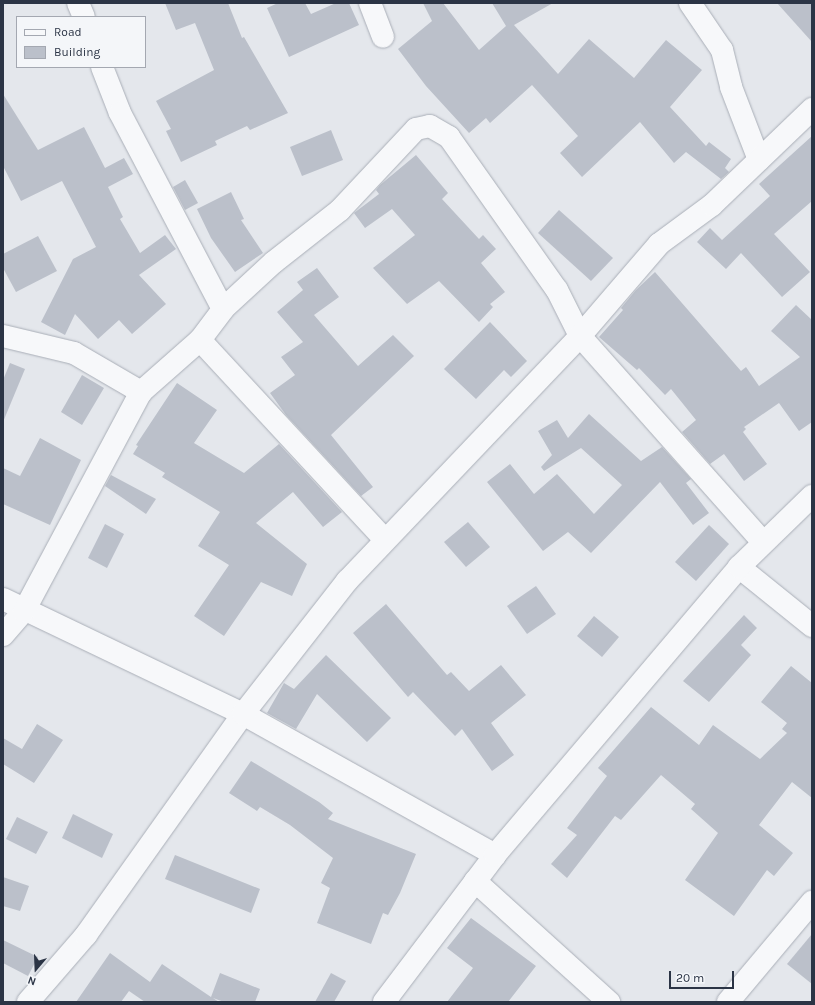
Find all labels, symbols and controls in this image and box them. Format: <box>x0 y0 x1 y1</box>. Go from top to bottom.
legend <box>16 16 146 68</box>
text: Road <box>54 25 82 39</box>
text: Building <box>54 45 100 59</box>
north arrow <box>16 949 56 989</box>
scale bar <box>671 963 736 989</box>
text: 20 m <box>676 971 704 985</box>
text: N <box>26 973 38 988</box>

